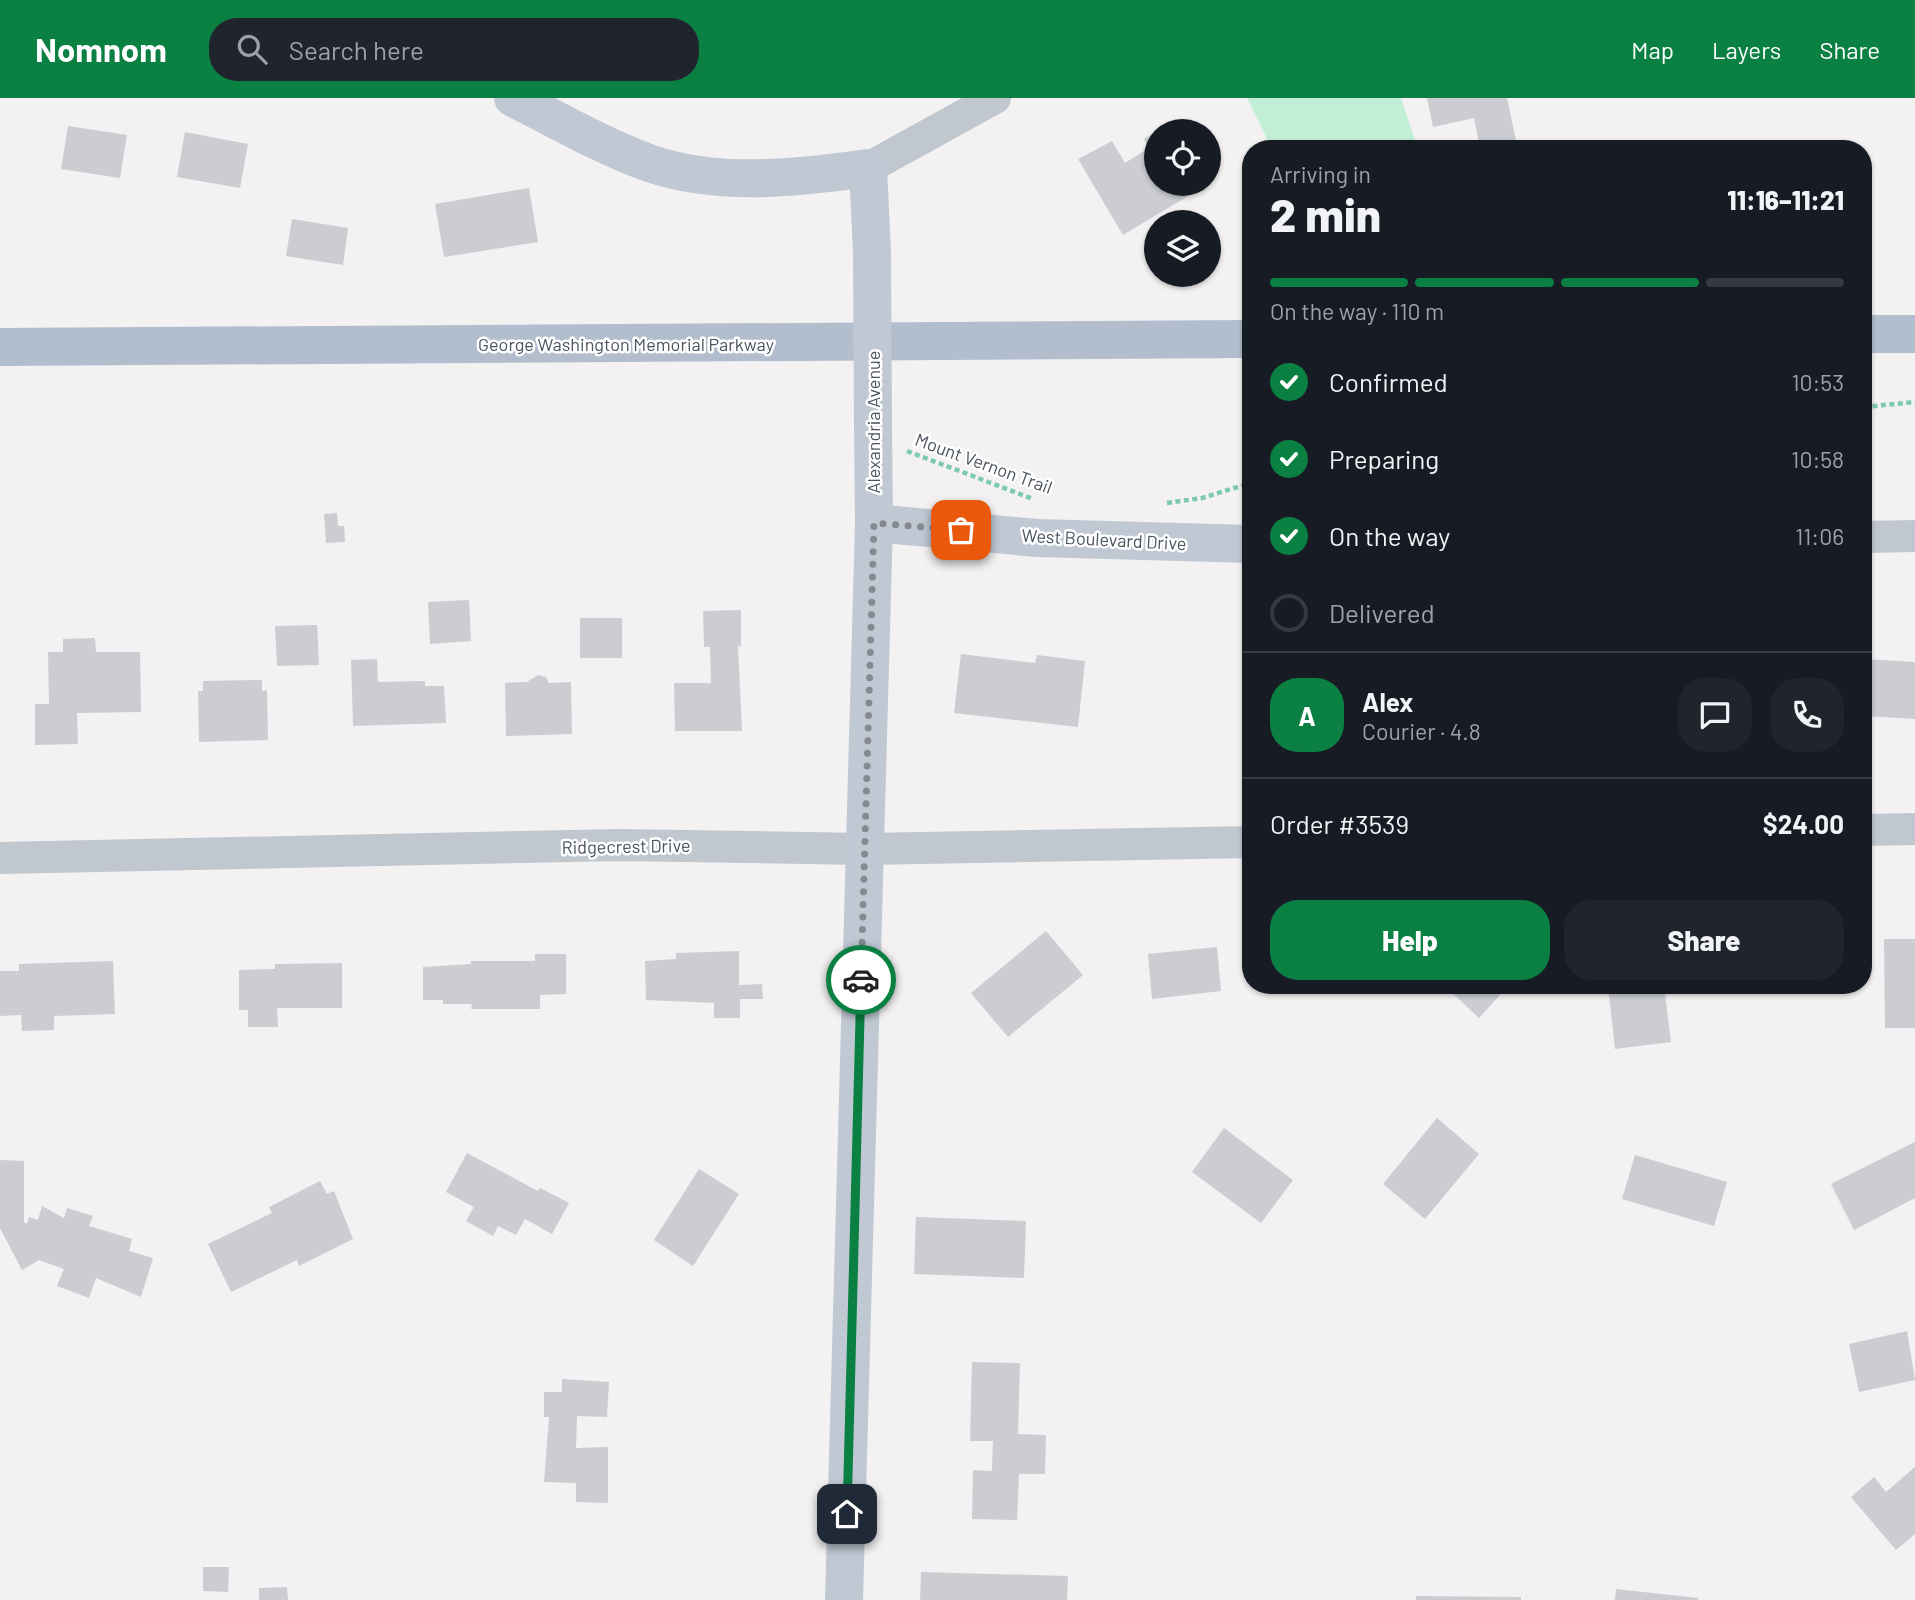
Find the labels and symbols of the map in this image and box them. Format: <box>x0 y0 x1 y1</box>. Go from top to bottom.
street label: George Washington Memorial Parkway <box>478 333 774 355</box>
street label: Alexandria Avenue <box>862 351 884 493</box>
street label: Mount Vernon Trail <box>912 428 1056 498</box>
pin <box>931 500 991 560</box>
street label: West Boulevard Drive <box>1021 524 1187 554</box>
street label: Ridgecrest Drive <box>561 834 691 858</box>
courier <box>826 945 896 1015</box>
pin <box>817 1484 877 1544</box>

